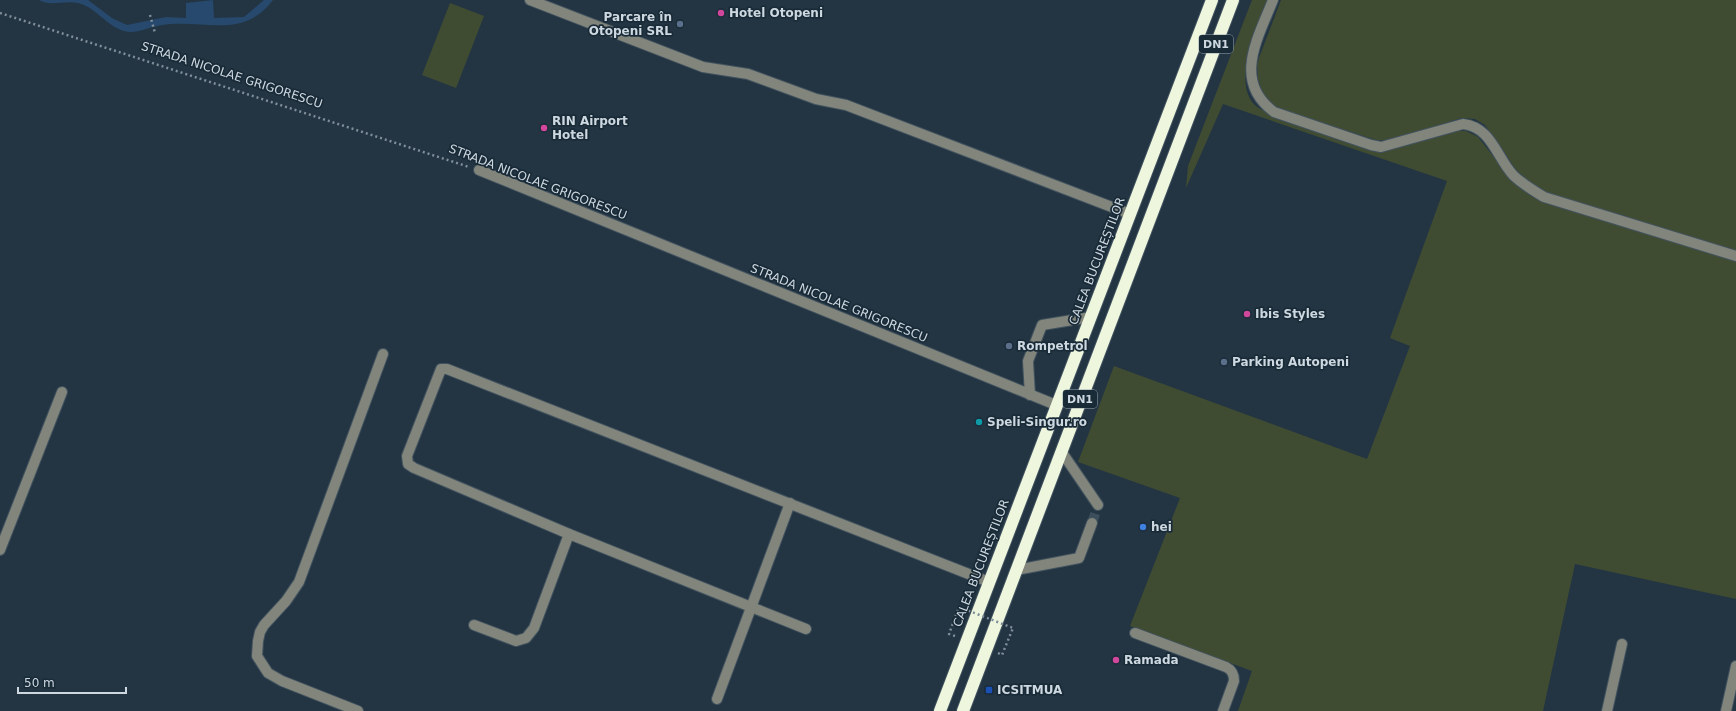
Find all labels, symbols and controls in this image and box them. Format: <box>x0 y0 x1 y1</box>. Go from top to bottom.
place label: Hotel Otopeni <box>729 6 823 20</box>
marker: Hotel Otopeni <box>716 8 726 18</box>
place label: Parcare în Otopeni SRL <box>589 10 672 38</box>
marker: Parcare în Otopeni SRL <box>675 19 685 29</box>
road number: DN1 <box>1199 35 1233 53</box>
street label: STRADA NICOLAE GRIGORESCU <box>140 39 324 111</box>
place label: RIN Airport Hotel <box>552 114 628 142</box>
marker: RIN Airport Hotel <box>539 123 549 133</box>
street label: STRADA NICOLAE GRIGORESCU <box>447 141 629 223</box>
street label: CALEA BUCUREȘTILOR <box>1066 195 1128 327</box>
street label: STRADA NICOLAE GRIGORESCU <box>748 261 930 345</box>
place label: Ibis Styles <box>1255 307 1325 321</box>
marker: Ibis Styles <box>1242 309 1252 319</box>
place label: Rompetrol <box>1017 339 1088 353</box>
marker: Rompetrol <box>1004 341 1014 351</box>
place label: Parking Autopeni <box>1232 355 1349 369</box>
marker: Parking Autopeni <box>1219 357 1229 367</box>
road number: DN1 <box>1063 390 1097 408</box>
place label: Speli-Singur.ro <box>987 415 1087 429</box>
marker: Speli-Singur.ro <box>974 417 984 427</box>
street label: CALEA BUCUREȘTILOR <box>950 497 1012 629</box>
place label: hei <box>1151 520 1172 534</box>
marker: hei <box>1138 522 1148 532</box>
place label: Ramada <box>1124 653 1179 667</box>
marker: Ramada <box>1111 655 1121 665</box>
scale bar <box>18 669 126 695</box>
text: 50 m <box>24 676 55 690</box>
place label: ICSITMUA <box>997 683 1063 697</box>
marker: ICSITMUA <box>984 685 994 695</box>

